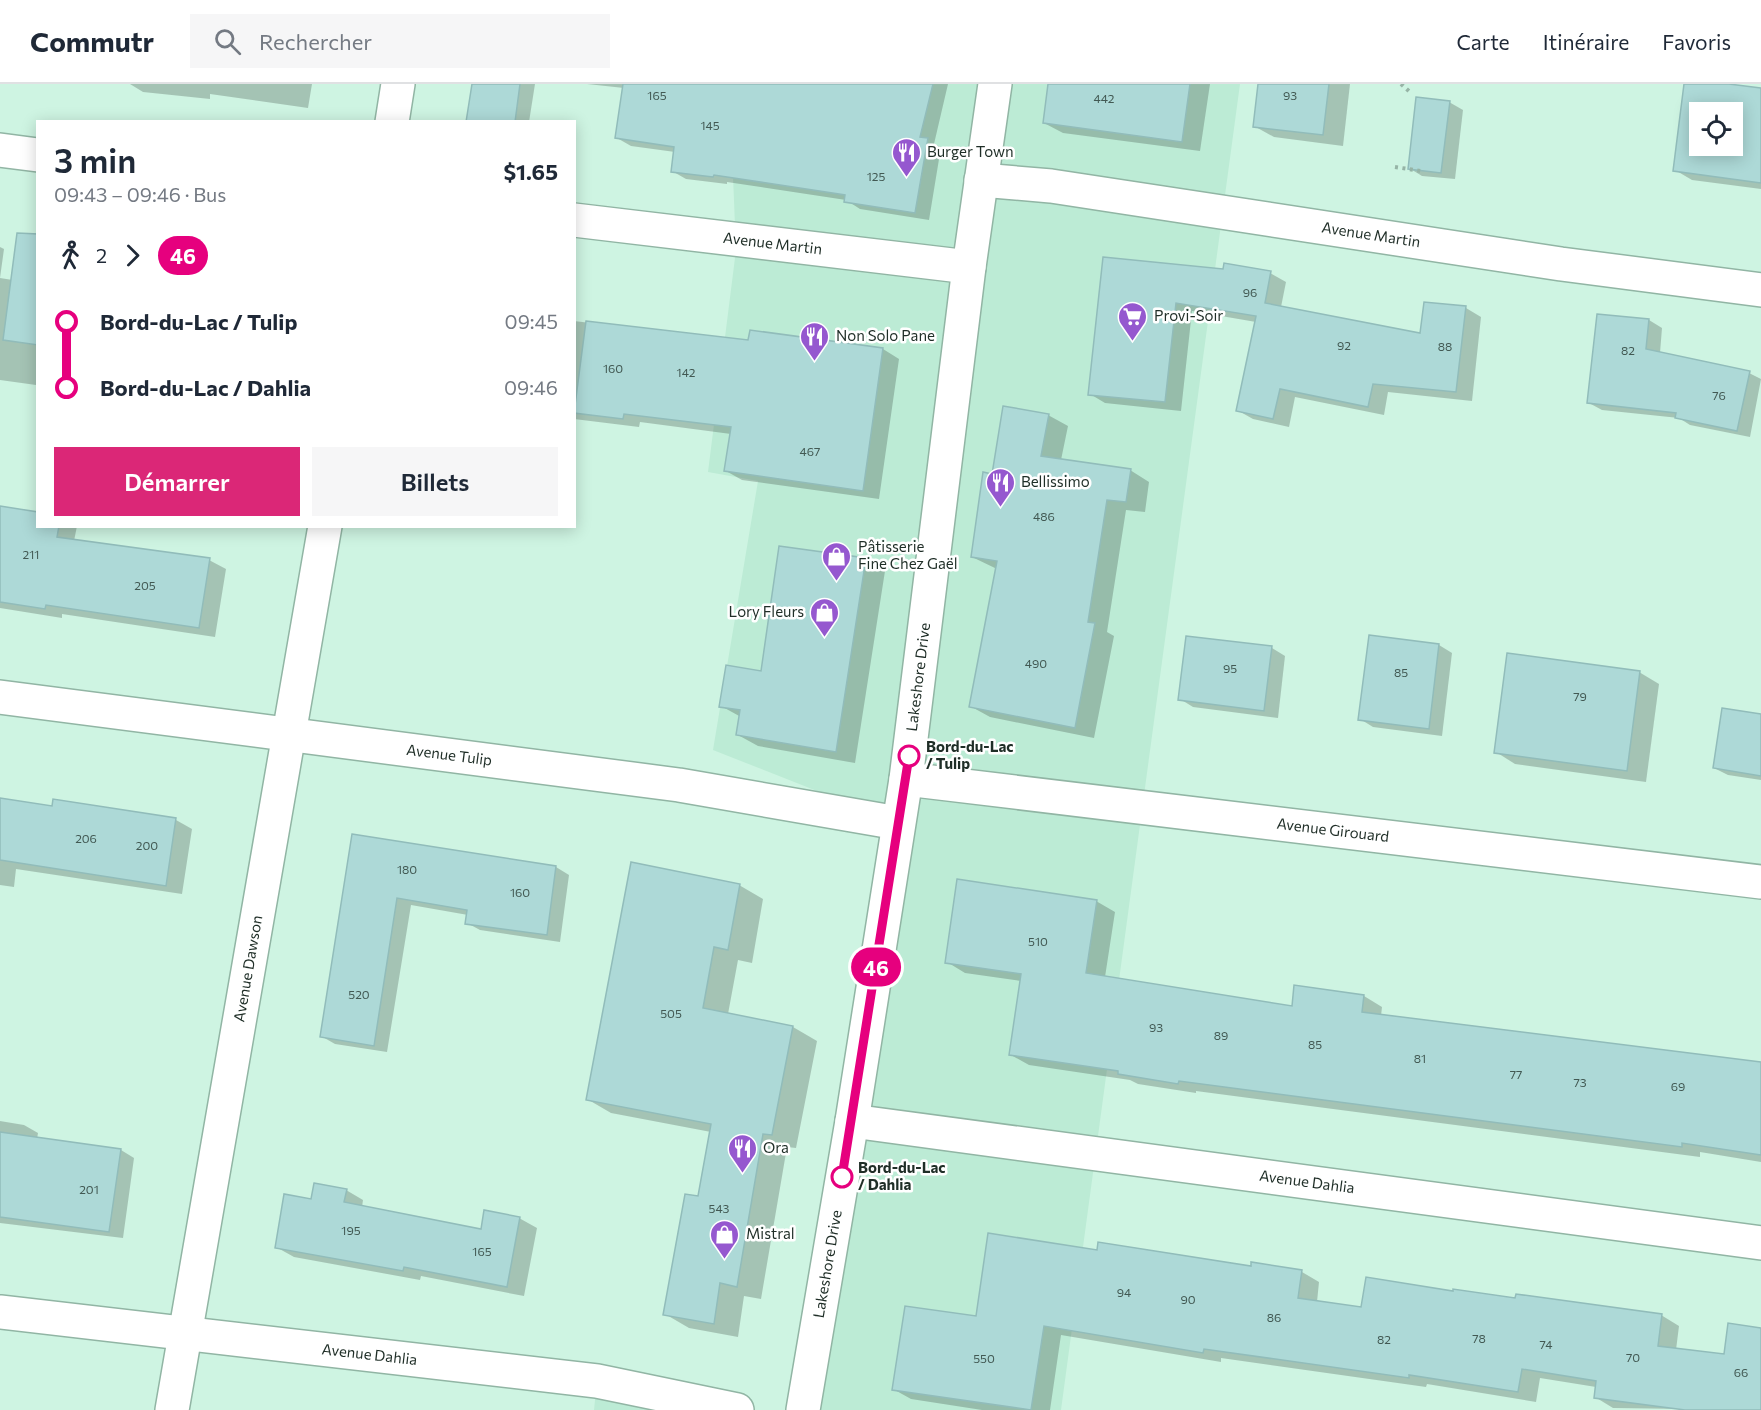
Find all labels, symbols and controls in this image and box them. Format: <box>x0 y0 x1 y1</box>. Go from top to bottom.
search box <box>190 14 610 68</box>
text: Commutr <box>30 24 154 58</box>
icon: search <box>211 25 244 58</box>
text: Rechercher <box>259 28 372 55</box>
text: Carte <box>1456 29 1510 54</box>
text: Itinéraire <box>1543 29 1629 54</box>
text: Favoris <box>1662 29 1731 54</box>
house number: 165 <box>647 88 667 102</box>
house number: 93 <box>1283 88 1297 102</box>
house number: 442 <box>1094 91 1115 105</box>
map controls <box>1689 102 1743 156</box>
button: locate <box>1689 102 1743 156</box>
house number: 145 <box>700 118 720 132</box>
restaurant icon: Burger Town <box>890 136 922 178</box>
text: 3 min <box>54 139 136 180</box>
place label: Burger Town <box>927 142 1014 160</box>
text: $1.65 <box>503 158 558 185</box>
house number: 125 <box>867 169 885 183</box>
text: 09:43 – 09:46 · Bus <box>54 182 226 206</box>
street label: Avenue Martin <box>1321 218 1422 250</box>
street label: Avenue Martin <box>722 228 823 257</box>
icon: walk <box>54 239 87 272</box>
icon: forward <box>116 239 149 272</box>
text: 2 <box>96 243 107 267</box>
text: 46 <box>170 243 196 268</box>
house number: 96 <box>1243 285 1257 299</box>
supermarket icon: Provi-Soir <box>1117 300 1149 342</box>
place label: Provi-Soir <box>1154 306 1223 324</box>
text: Bord-du-Lac / Tulip <box>100 308 297 335</box>
text: 09:45 <box>505 309 558 333</box>
restaurant icon: Non Solo Pane <box>799 320 831 362</box>
place label: Non Solo Pane <box>836 326 935 344</box>
house number: 92 <box>1337 338 1351 352</box>
house number: 88 <box>1438 339 1452 353</box>
house number: 82 <box>1621 343 1635 357</box>
house number: 160 <box>603 361 623 375</box>
house number: 142 <box>677 365 696 379</box>
text: Bord-du-Lac / Dahlia <box>100 374 311 401</box>
text: 09:46 <box>504 375 558 399</box>
house number: 76 <box>1712 388 1726 402</box>
house number: 467 <box>800 444 820 458</box>
button: Démarrer <box>54 447 300 516</box>
button: Billets <box>312 447 558 516</box>
restaurant icon: Bellissimo <box>984 466 1016 508</box>
place label: Bellissimo <box>1021 472 1090 490</box>
house number: 486 <box>1033 509 1055 523</box>
place label: Pâtisserie Fine Chez Gaël <box>858 537 958 572</box>
shop icon: Pâtisserie Fine Chez Gaël <box>821 540 853 582</box>
house number: 211 <box>23 547 39 561</box>
house number: 205 <box>134 578 156 592</box>
shop icon: Lory Fleurs <box>809 596 841 638</box>
place label: Lory Fleurs <box>729 602 804 620</box>
street label: Lakeshore Drive <box>902 622 933 732</box>
house number: 490 <box>1025 656 1047 670</box>
house number: 95 <box>1223 661 1237 675</box>
house number: 85 <box>1394 665 1408 679</box>
house number: 79 <box>1573 689 1587 703</box>
place label: Bord-du-Lac / Tulip <box>926 737 1014 772</box>
street label: Avenue Tulip <box>405 740 493 769</box>
marker: Bord-du-Lac / Tulip <box>898 745 920 767</box>
street label: Avenue Girouard <box>1276 814 1390 845</box>
house number: 206 <box>75 831 97 845</box>
house number: 200 <box>136 838 158 852</box>
house number: 180 <box>397 862 417 876</box>
house number: 160 <box>510 885 530 899</box>
street label: Avenue Dawson <box>229 914 265 1023</box>
house number: 510 <box>1028 934 1048 948</box>
line badge: 46 <box>849 948 903 986</box>
text: 46 <box>863 955 889 980</box>
house number: 520 <box>348 987 370 1001</box>
house number: 505 <box>660 1006 682 1020</box>
house number: 93 <box>1149 1020 1163 1034</box>
house number: 89 <box>1214 1028 1228 1042</box>
house number: 85 <box>1308 1037 1322 1051</box>
house number: 81 <box>1414 1051 1426 1065</box>
house number: 77 <box>1510 1067 1522 1081</box>
house number: 73 <box>1573 1075 1587 1089</box>
house number: 69 <box>1671 1079 1685 1093</box>
restaurant icon: Ora <box>726 1132 758 1174</box>
place label: Ora <box>763 1138 789 1156</box>
place label: Bord-du-Lac / Dahlia <box>858 1158 946 1193</box>
marker: Bord-du-Lac / Dahlia <box>831 1166 853 1188</box>
street label: Avenue Dahlia <box>1258 1166 1356 1196</box>
house number: 201 <box>79 1182 99 1196</box>
house number: 543 <box>709 1201 730 1215</box>
street label: Lakeshore Drive <box>809 1208 845 1319</box>
shop icon: Mistral <box>709 1218 741 1260</box>
house number: 195 <box>341 1223 361 1237</box>
place label: Mistral <box>746 1224 795 1242</box>
house number: 165 <box>472 1244 492 1258</box>
house number: 94 <box>1117 1285 1131 1299</box>
house number: 90 <box>1180 1292 1196 1306</box>
house number: 86 <box>1267 1310 1281 1324</box>
house number: 78 <box>1472 1331 1486 1345</box>
house number: 82 <box>1377 1332 1391 1346</box>
house number: 74 <box>1540 1337 1552 1351</box>
street label: Avenue Dahlia <box>321 1339 418 1368</box>
house number: 70 <box>1626 1350 1640 1364</box>
house number: 550 <box>973 1351 995 1365</box>
house number: 66 <box>1734 1365 1748 1379</box>

